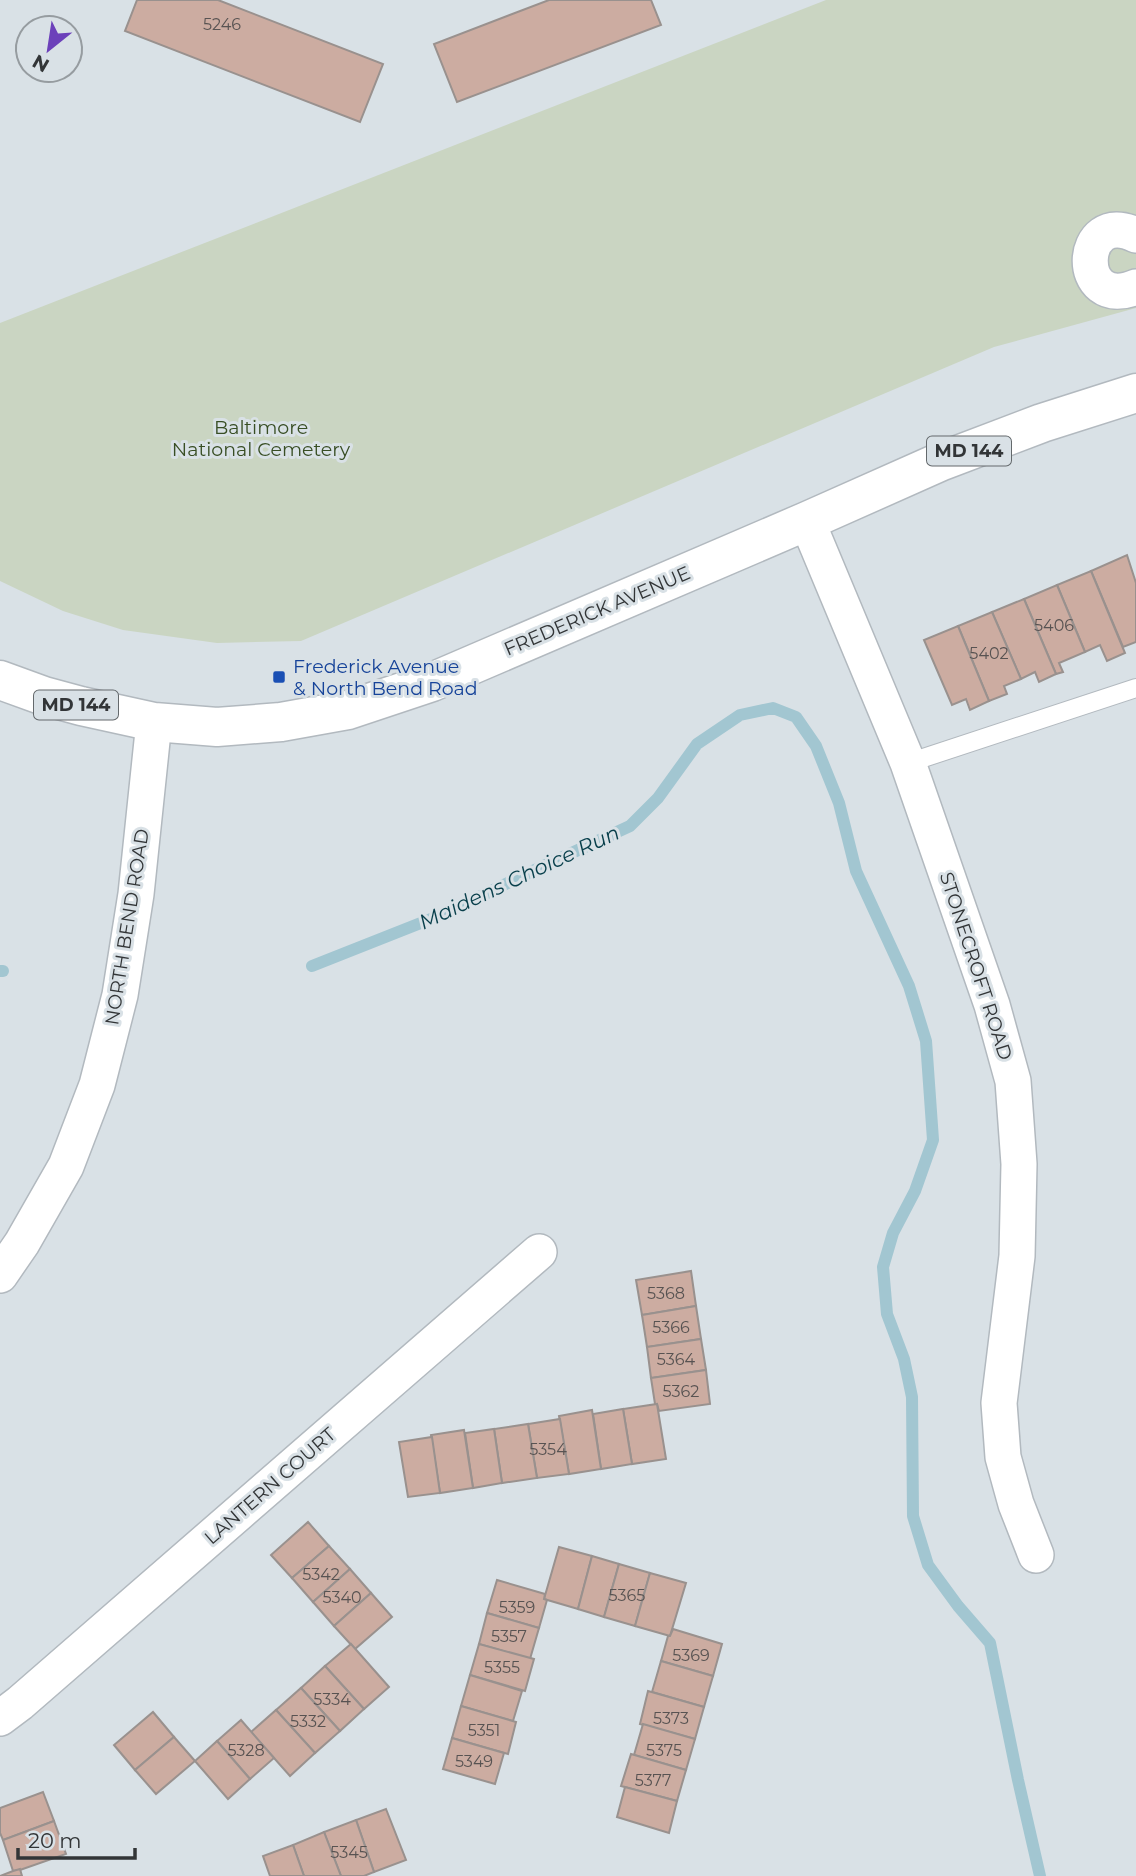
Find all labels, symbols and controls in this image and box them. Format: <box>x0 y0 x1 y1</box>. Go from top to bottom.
north arrow <box>14 14 84 84</box>
house number: 5246 <box>203 15 241 34</box>
text: N <box>28 49 53 77</box>
park label: Baltimore National Cemetery <box>172 416 351 461</box>
road number: MD 144 <box>927 436 1011 466</box>
street label: FREDERICK AVENUE <box>500 561 694 661</box>
house number: 5406 <box>1034 616 1074 635</box>
house number: 5402 <box>969 644 1009 663</box>
place label: Frederick Avenue & North Bend Road <box>293 655 478 700</box>
marker: Frederick Avenue & North Bend Road <box>271 669 287 685</box>
road number: MD 144 <box>34 690 118 720</box>
water label: Maidens Choice Run <box>415 820 623 934</box>
street label: NORTH BEND ROAD <box>100 827 154 1027</box>
street label: STONECROFT ROAD <box>935 869 1017 1063</box>
house number: 5368 <box>647 1284 685 1303</box>
house number: 5366 <box>652 1318 690 1337</box>
house number: 5364 <box>657 1350 696 1369</box>
house number: 5362 <box>663 1382 699 1401</box>
street label: LANTERN COURT <box>200 1423 340 1549</box>
house number: 5354 <box>529 1440 567 1459</box>
house number: 5342 <box>302 1565 340 1584</box>
house number: 5365 <box>609 1586 645 1605</box>
house number: 5340 <box>322 1588 362 1607</box>
house number: 5359 <box>499 1598 535 1617</box>
house number: 5357 <box>491 1627 527 1646</box>
house number: 5369 <box>672 1646 710 1665</box>
house number: 5355 <box>484 1658 520 1677</box>
house number: 5334 <box>313 1690 351 1709</box>
house number: 5373 <box>653 1709 689 1728</box>
house number: 5332 <box>290 1712 326 1731</box>
house number: 5351 <box>468 1721 500 1740</box>
house number: 5328 <box>227 1741 265 1760</box>
house number: 5375 <box>646 1741 682 1760</box>
house number: 5349 <box>455 1752 493 1771</box>
house number: 5377 <box>635 1771 671 1790</box>
scale bar <box>18 1816 135 1860</box>
text: 20 m <box>28 1828 82 1853</box>
house number: 5345 <box>330 1843 368 1862</box>

